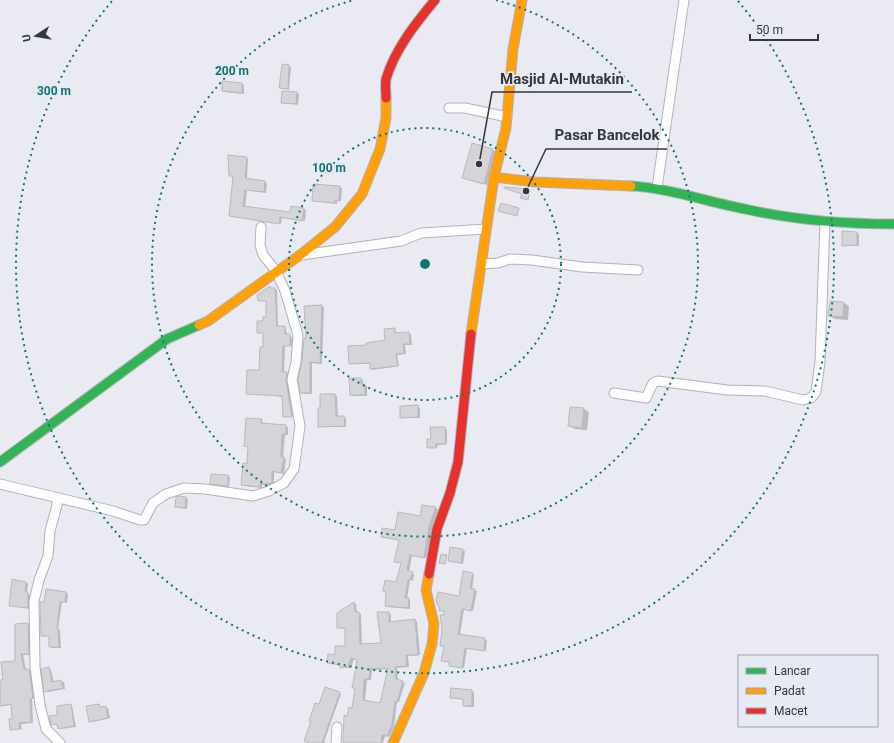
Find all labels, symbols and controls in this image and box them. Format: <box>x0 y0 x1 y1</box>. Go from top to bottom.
north arrow <box>16 16 56 56</box>
scale bar <box>750 16 818 42</box>
text: 50 m <box>756 23 783 37</box>
text: U <box>20 33 34 43</box>
text: 200 m <box>215 64 249 78</box>
callout: Masjid Al-Mutakin <box>492 65 632 92</box>
text: Masjid Al-Mutakin <box>500 70 624 88</box>
text: 300 m <box>37 84 71 98</box>
callout: Pasar Bancelok <box>546 122 667 149</box>
text: Pasar Bancelok <box>555 126 660 144</box>
text: 100 m <box>312 161 346 175</box>
centre of rings <box>418 257 432 271</box>
legend <box>738 655 878 727</box>
text: Lancar <box>774 664 811 678</box>
text: Padat <box>774 684 805 698</box>
text: Macet <box>774 704 808 718</box>

